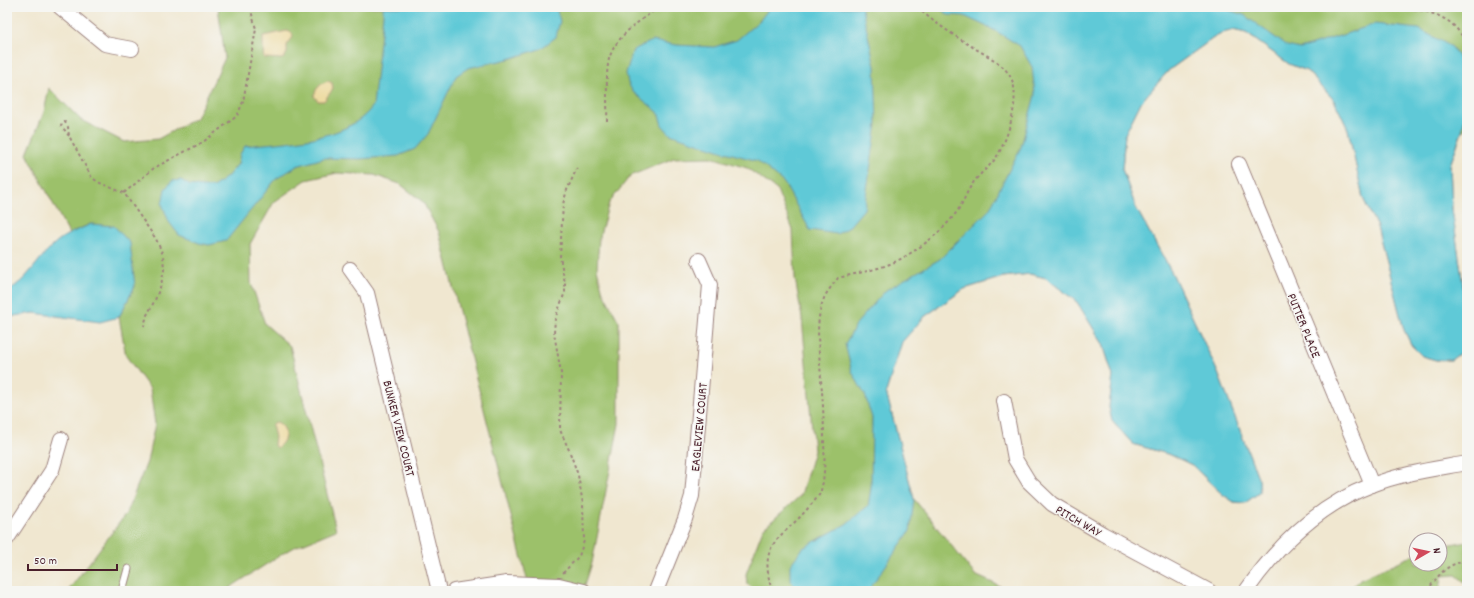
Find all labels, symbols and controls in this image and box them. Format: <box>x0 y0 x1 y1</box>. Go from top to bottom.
street label: PUTTER PLACE <box>1281 291 1324 361</box>
street label: BUNKER VIEW COURT <box>376 379 419 479</box>
street label: EAGLEVIEW COURT <box>687 382 714 472</box>
street label: PITCH WAY <box>1051 501 1105 544</box>
north arrow <box>1408 532 1448 572</box>
scale bar <box>28 546 117 572</box>
text: N <box>1428 547 1444 555</box>
text: 50 m <box>34 553 57 570</box>

